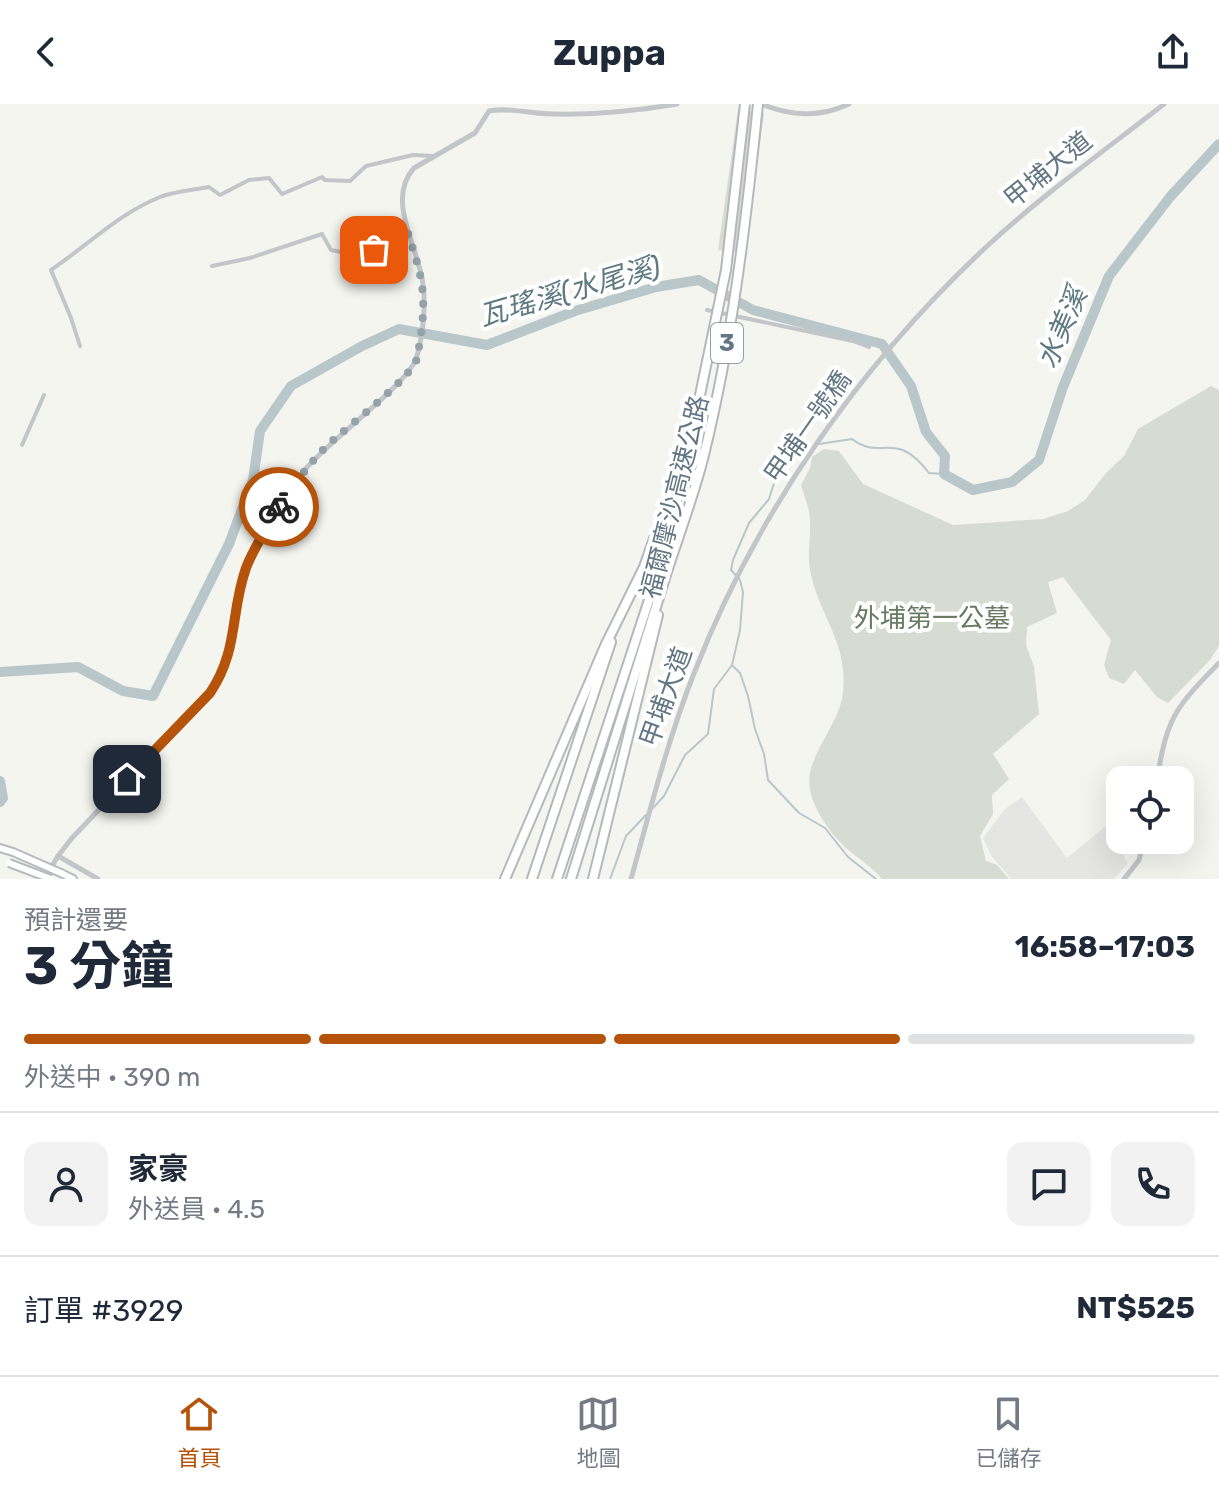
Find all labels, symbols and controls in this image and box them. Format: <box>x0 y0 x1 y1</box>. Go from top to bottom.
icon: back <box>24 30 68 74</box>
icon: share <box>1151 30 1195 74</box>
text: Zuppa <box>553 31 666 74</box>
street label: 甲埔大道 <box>998 125 1098 215</box>
pin <box>340 216 408 284</box>
icon: bag <box>352 228 396 272</box>
water label: 瓦瑤溪(水尾溪) <box>476 249 664 333</box>
water label: 水美溪 <box>1030 279 1095 373</box>
road number: 3 <box>711 323 743 363</box>
street label: 甲埔一號橋 <box>758 365 858 489</box>
street label: 福爾摩沙高速公路 <box>635 392 715 602</box>
courier <box>239 467 319 547</box>
icon: bike <box>257 485 301 529</box>
park label: 外埔第一公墓 <box>854 603 1010 634</box>
street label: 甲埔大道 <box>634 643 698 751</box>
pin <box>93 745 161 813</box>
icon: home <box>105 757 149 801</box>
map controls <box>1106 766 1194 854</box>
button: locate <box>1106 766 1194 854</box>
text: 預計還要 <box>24 905 128 936</box>
text: 16:58–17:03 <box>1015 929 1195 965</box>
text: 3 分鐘 <box>24 935 173 997</box>
text: 外送中 · 390 m <box>24 1062 200 1093</box>
button: person <box>24 1142 108 1226</box>
button: chat <box>1007 1142 1091 1226</box>
button: phone <box>1111 1142 1195 1226</box>
text: 家豪 <box>128 1151 188 1187</box>
text: 外送員 · 4.5 <box>128 1194 265 1225</box>
text: NT$525 <box>1076 1290 1195 1326</box>
text: 訂單 #3929 <box>24 1293 183 1329</box>
tab: 首頁 <box>177 1392 222 1472</box>
tab: 地圖 <box>576 1392 621 1472</box>
tab: 已儲存 <box>975 1392 1042 1472</box>

